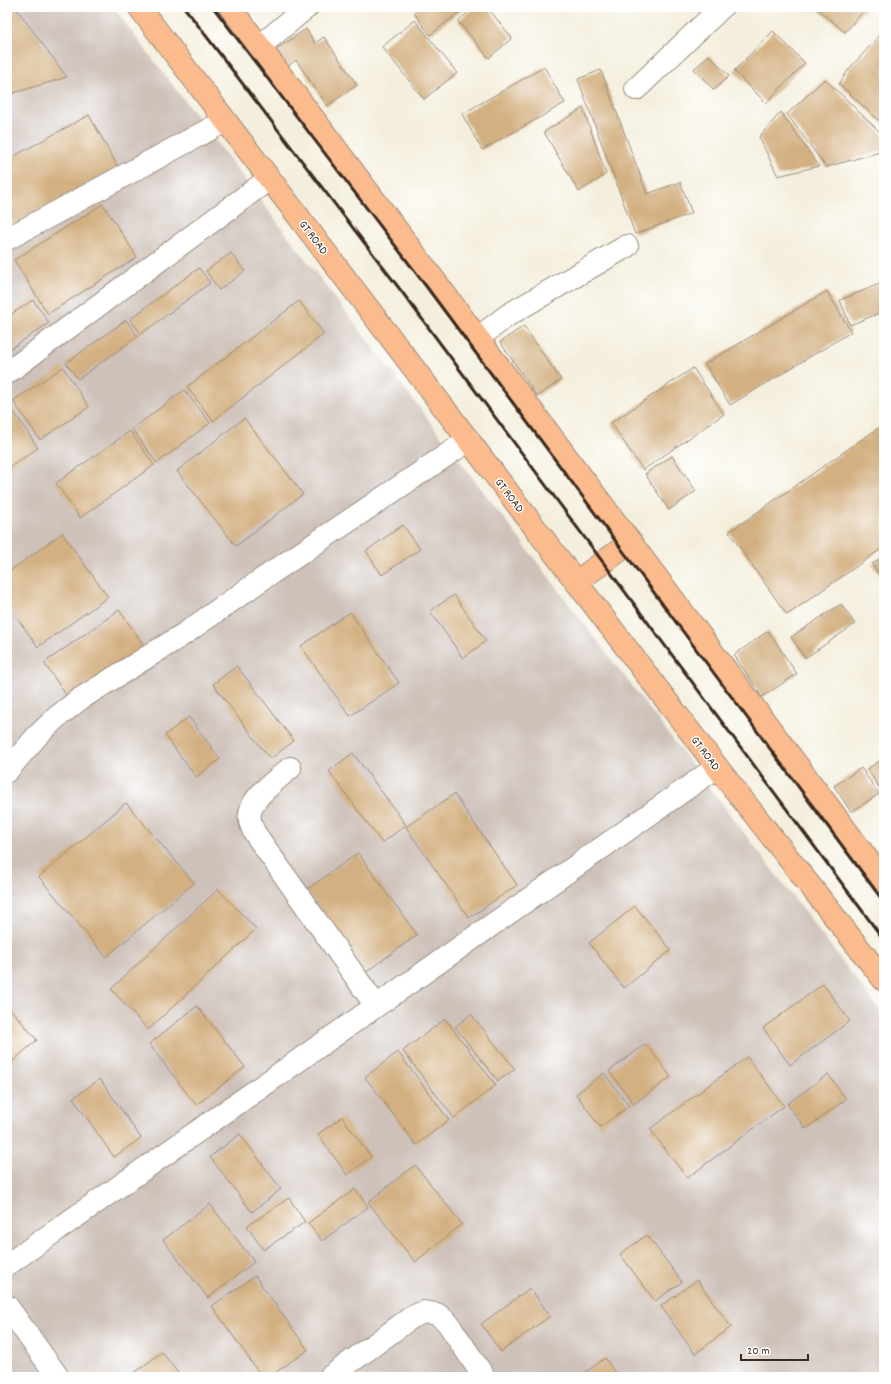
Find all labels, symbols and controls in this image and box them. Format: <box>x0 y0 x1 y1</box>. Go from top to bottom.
street label: GT ROAD <box>294 217 331 259</box>
street label: GT ROAD <box>490 475 527 517</box>
street label: GT ROAD <box>686 733 723 775</box>
scale bar <box>741 1336 808 1362</box>
text: 20 m <box>747 1343 770 1360</box>

